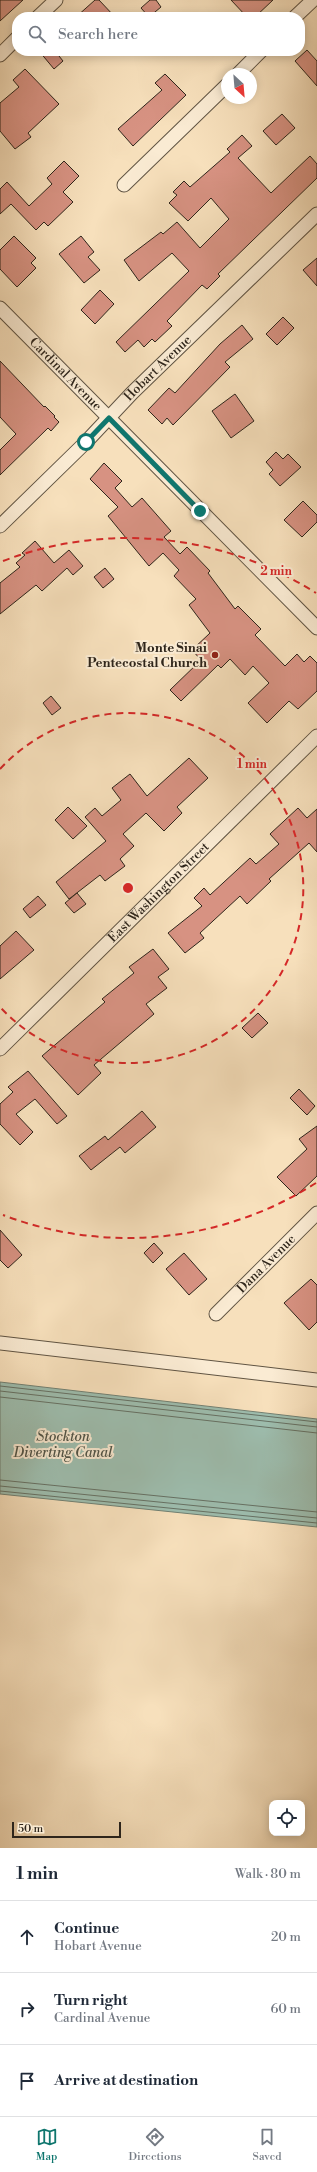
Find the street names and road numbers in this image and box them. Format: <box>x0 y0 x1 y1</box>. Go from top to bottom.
street label: Hobart Avenue <box>120 332 195 405</box>
street label: Cardinal Avenue <box>26 334 105 414</box>
street label: East Washington Street <box>105 839 213 946</box>
street label: Dana Avenue <box>233 1231 299 1297</box>

